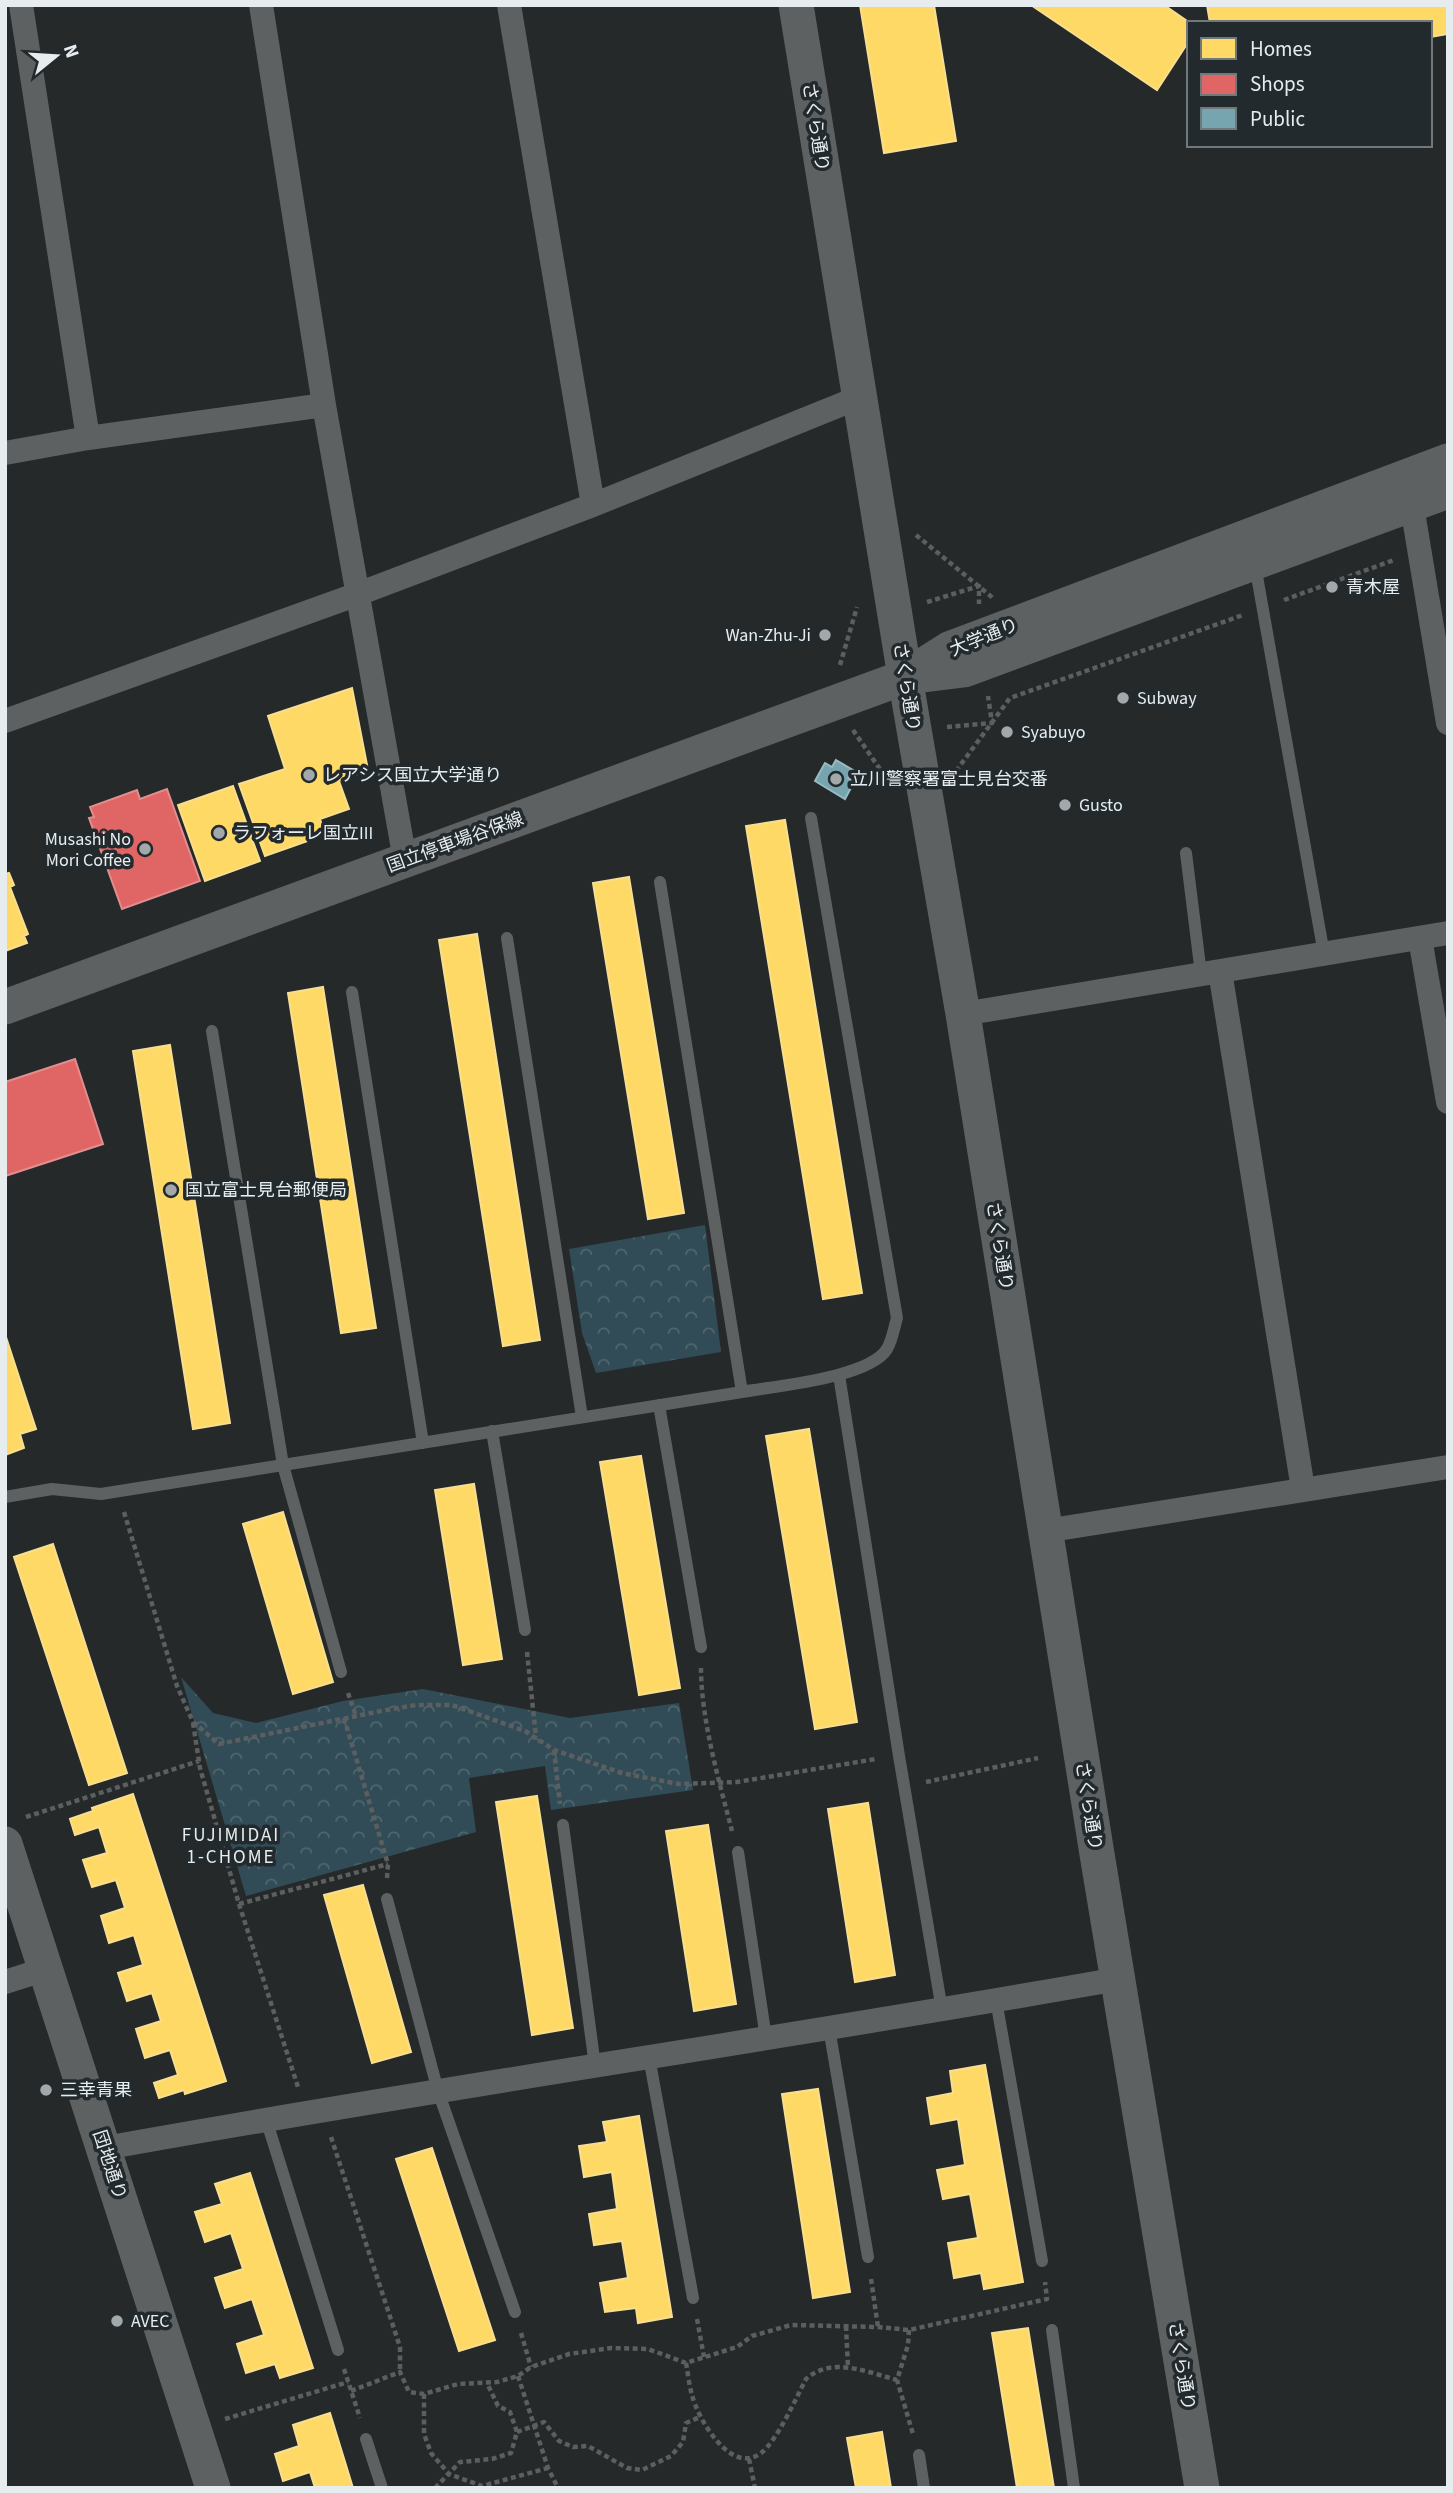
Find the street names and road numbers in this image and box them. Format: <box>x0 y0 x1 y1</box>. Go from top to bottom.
street label: さくら通り <box>796 81 835 173</box>
street label: 大学通り <box>946 612 1022 663</box>
street label: さくら通り <box>887 641 926 733</box>
street label: 国立停車場谷保線 <box>383 806 527 879</box>
street label: さくら通り <box>980 1200 1019 1292</box>
street label: さくら通り <box>1069 1760 1108 1852</box>
street label: 団地通り <box>87 2127 133 2203</box>
street label: さくら通り <box>1162 2320 1201 2412</box>

